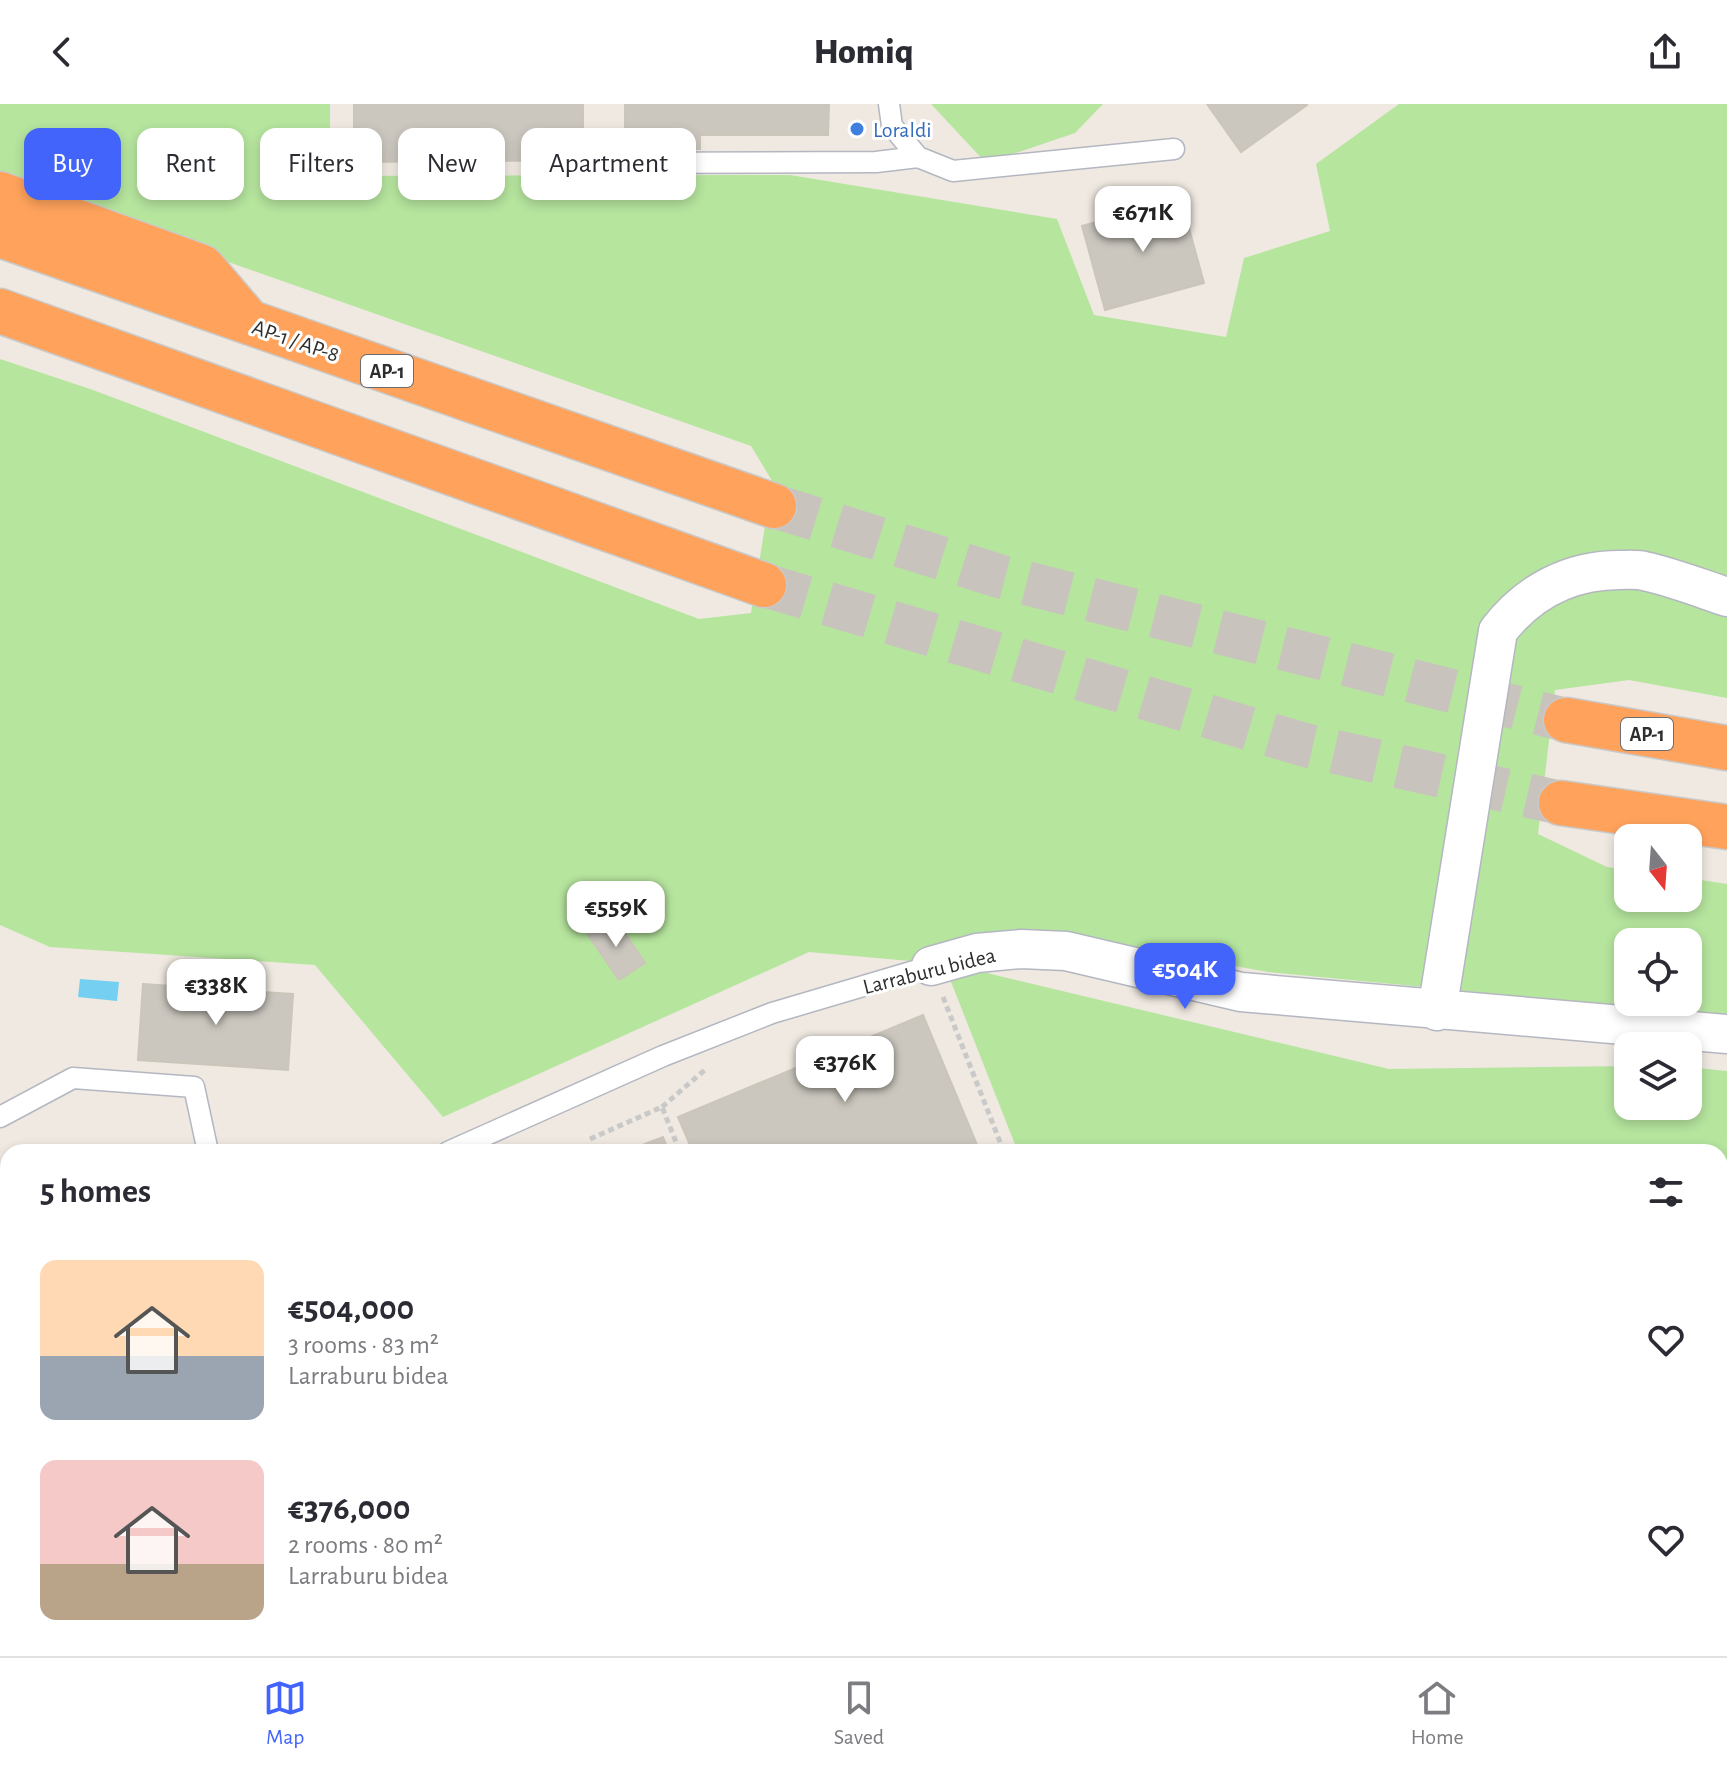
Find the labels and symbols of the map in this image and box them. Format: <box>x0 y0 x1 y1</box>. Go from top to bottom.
place label: Loraldi <box>873 119 932 141</box>
marker: Loraldi <box>848 120 866 138</box>
pin: €671K <box>1087 186 1199 254</box>
street label: AP-1 / AP-8 <box>249 316 342 366</box>
road number: AP-1 <box>361 355 413 387</box>
road number: AP-1 <box>1621 718 1673 750</box>
north arrow <box>1614 824 1702 912</box>
pin: €559K <box>560 881 672 949</box>
pin: €504K <box>1129 943 1241 1011</box>
street label: Larraburu bidea <box>861 944 998 998</box>
pin: €338K <box>160 959 272 1027</box>
pin: €376K <box>789 1036 901 1104</box>

